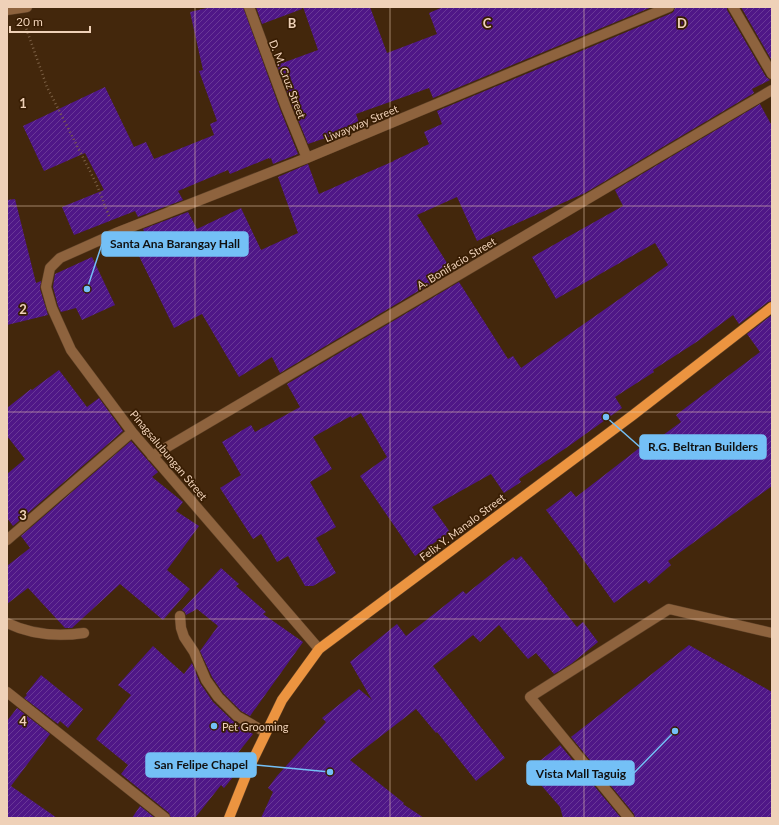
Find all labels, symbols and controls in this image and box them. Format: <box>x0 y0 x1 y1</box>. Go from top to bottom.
scale bar <box>10 8 90 34</box>
text: 20 m <box>16 14 43 29</box>
text: B <box>288 15 297 31</box>
text: C <box>483 15 492 31</box>
text: D <box>677 15 687 31</box>
street label: D. M. Cruz Street <box>267 38 309 120</box>
text: 1 <box>19 95 27 111</box>
street label: Liwayway Street <box>322 102 400 144</box>
callout: Santa Ana Barangay Hall <box>102 232 248 256</box>
street label: A. Bonifacio Street <box>414 234 498 292</box>
text: Santa Ana Barangay Hall <box>110 236 240 251</box>
text: 2 <box>19 301 27 317</box>
street label: Pinagsalubungan Street <box>128 408 210 503</box>
callout: R.G. Beltran Builders <box>640 435 766 459</box>
text: R.G. Beltran Builders <box>648 439 758 454</box>
street label: Felix Y. Manalo Street <box>417 491 507 563</box>
text: 3 <box>19 507 27 523</box>
text: 4 <box>19 713 27 729</box>
place label: Pet Grooming <box>222 720 289 733</box>
marker: Pet Grooming <box>209 721 219 731</box>
callout: San Felipe Chapel <box>146 753 256 777</box>
text: San Felipe Chapel <box>154 757 248 772</box>
callout: Vista Mall Taguig <box>527 761 634 785</box>
text: Vista Mall Taguig <box>535 766 627 781</box>

